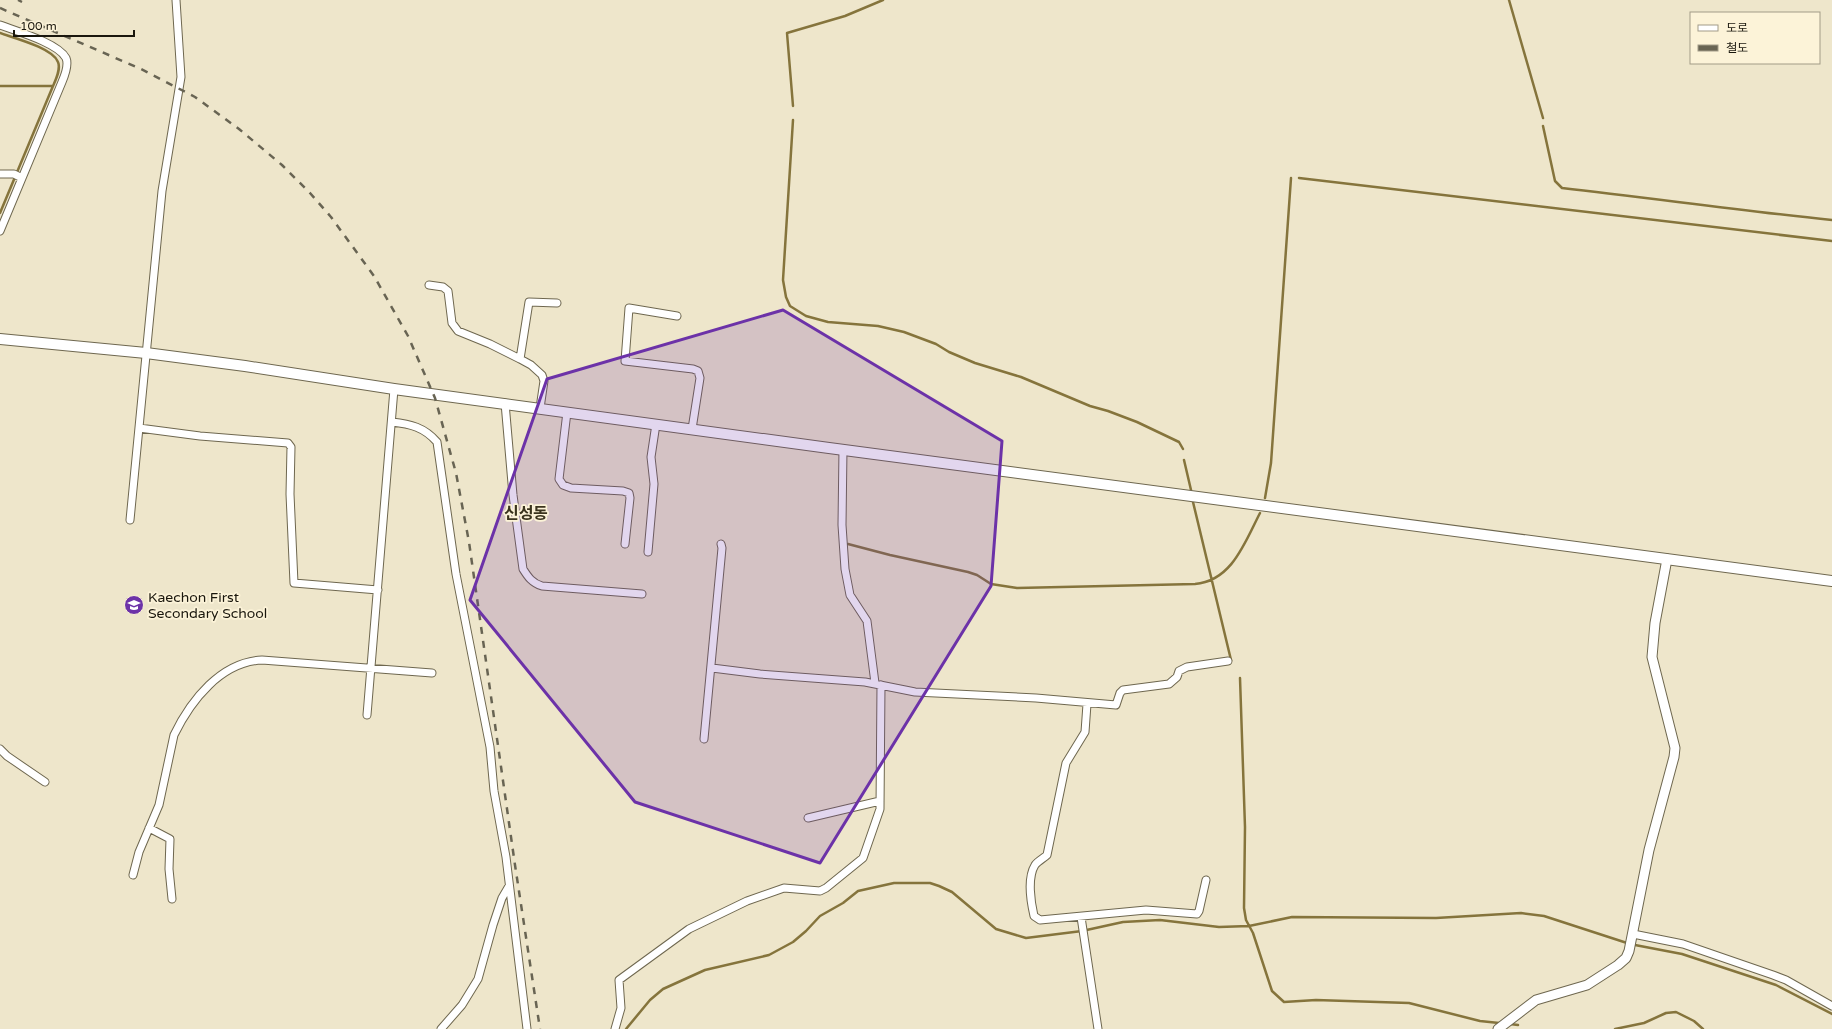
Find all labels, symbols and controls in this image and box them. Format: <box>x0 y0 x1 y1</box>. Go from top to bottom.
scale bar <box>14 12 134 38</box>
legend <box>1690 12 1820 64</box>
text: 100 m <box>20 19 57 33</box>
text: 도로 <box>1726 21 1748 35</box>
text: 철도 <box>1726 41 1748 55</box>
district label: 신성동 <box>504 504 548 524</box>
place label: Kaechon First Secondary School <box>148 589 267 622</box>
school or university icon: Kaechon First Secondary School <box>123 594 145 616</box>

